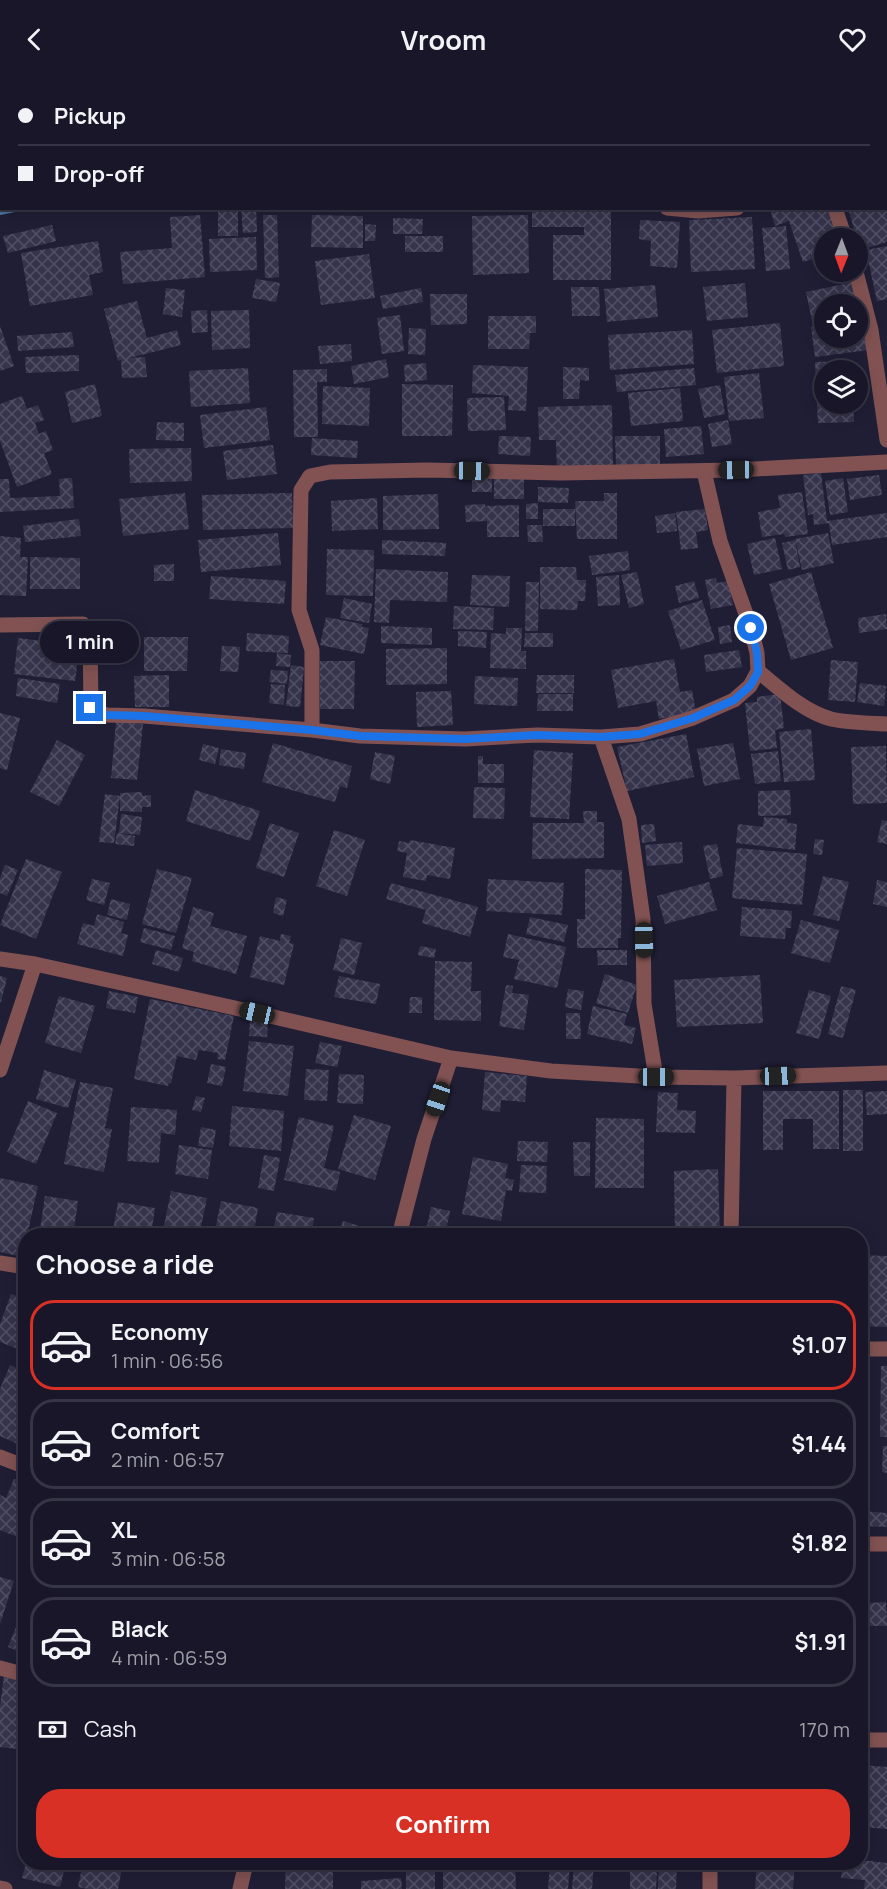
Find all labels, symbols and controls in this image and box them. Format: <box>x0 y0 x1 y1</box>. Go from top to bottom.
text: Vroom <box>401 21 486 58</box>
icon: back <box>18 23 51 56</box>
icon: heart <box>836 23 869 56</box>
text: Pickup <box>54 101 126 131</box>
text: Drop-off <box>54 159 144 189</box>
north arrow <box>814 228 868 282</box>
map controls <box>814 228 868 414</box>
button: locate <box>814 294 868 348</box>
button: layers <box>814 360 868 414</box>
car <box>718 461 754 479</box>
car <box>454 462 490 480</box>
route start <box>737 614 764 641</box>
callout: 1 min <box>40 621 140 663</box>
text: 1 min <box>65 628 114 655</box>
route end <box>76 694 103 721</box>
car <box>635 922 653 958</box>
car <box>237 1000 277 1026</box>
car <box>760 1066 796 1086</box>
car <box>638 1068 674 1086</box>
car <box>424 1079 452 1119</box>
text: Choose a ride <box>36 1245 214 1282</box>
text: Economy <box>111 1317 209 1347</box>
icon: car <box>39 1318 93 1372</box>
text: $1.07 <box>792 1330 847 1360</box>
text: 1 min · 06:56 <box>111 1347 223 1374</box>
text: Comfort <box>111 1416 200 1446</box>
icon: car <box>39 1417 93 1471</box>
text: $1.44 <box>791 1429 847 1459</box>
text: 2 min · 06:57 <box>111 1446 225 1473</box>
text: XL <box>111 1515 137 1545</box>
icon: car <box>39 1516 93 1570</box>
text: $1.82 <box>791 1528 847 1558</box>
text: 3 min · 06:58 <box>111 1545 226 1572</box>
text: Black <box>111 1614 168 1644</box>
icon: car <box>39 1615 93 1669</box>
text: $1.91 <box>794 1627 847 1657</box>
text: 4 min · 06:59 <box>111 1644 227 1671</box>
icon: cash <box>36 1713 69 1746</box>
text: Cash <box>84 1714 137 1744</box>
text: 170 m <box>799 1716 850 1743</box>
button: Confirm <box>36 1789 850 1858</box>

